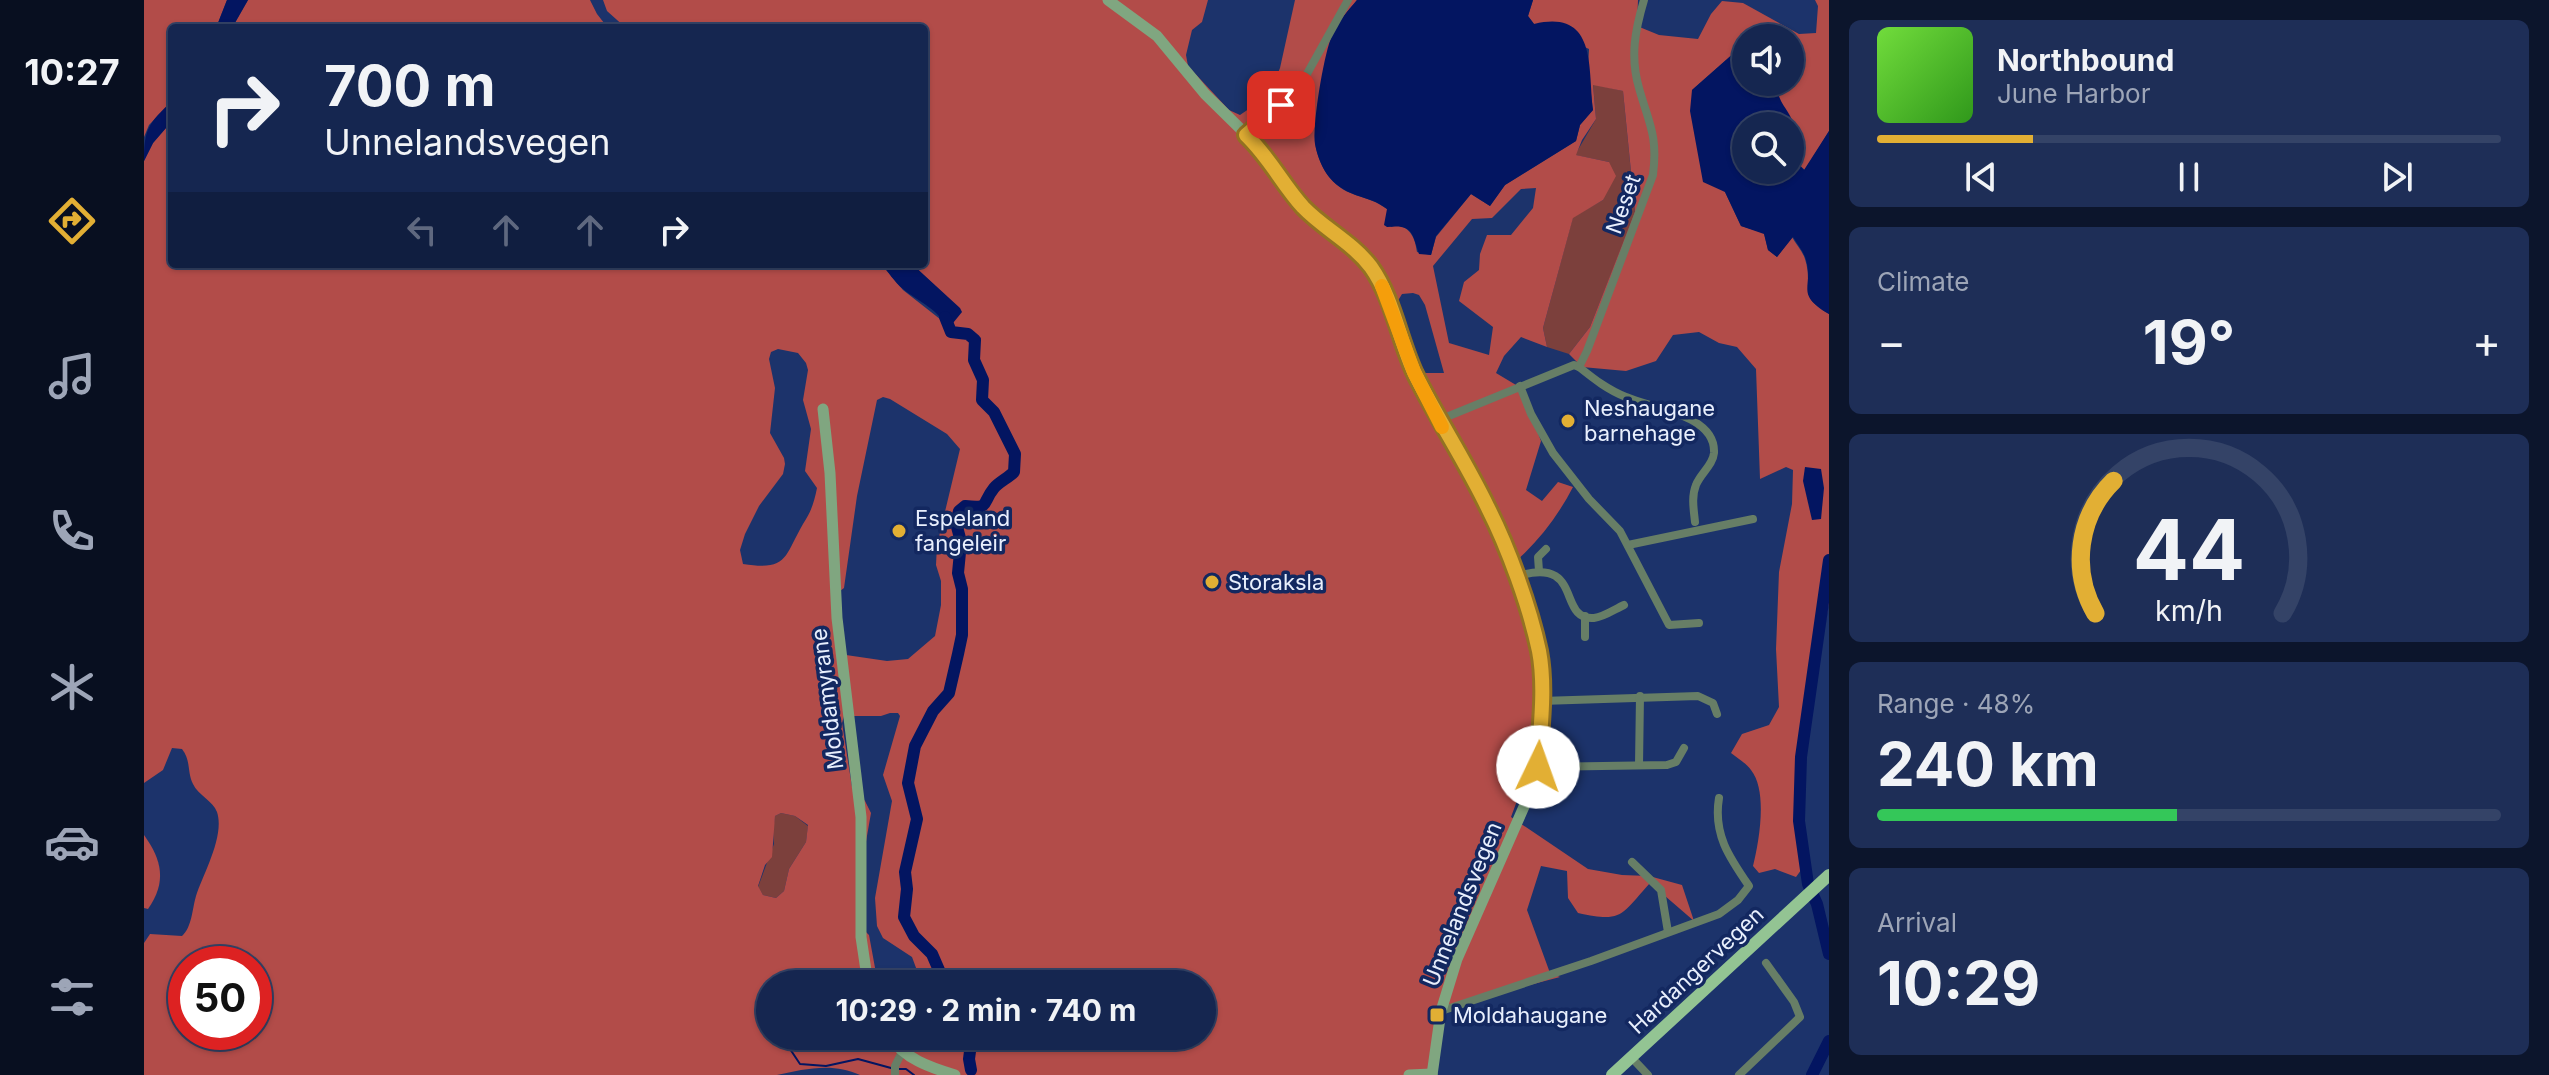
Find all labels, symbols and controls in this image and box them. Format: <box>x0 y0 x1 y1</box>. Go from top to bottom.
map controls <box>1732 24 1804 184</box>
button: sound <box>1732 24 1804 96</box>
text: Northbound <box>1997 42 2174 78</box>
text: 10:27 <box>24 50 120 94</box>
text: 700 m <box>324 52 496 120</box>
icon: right <box>192 56 296 160</box>
pin <box>1247 71 1315 139</box>
text: June Harbor <box>1997 78 2150 109</box>
icon: arrive <box>1259 83 1303 127</box>
button: search <box>1732 112 1804 184</box>
text: Unnelandsvegen <box>324 120 610 164</box>
icon: previous <box>1959 155 2003 199</box>
icon: pause <box>2167 155 2211 199</box>
icon: next <box>2375 155 2419 199</box>
street label: Neset <box>1600 171 1646 237</box>
icon: directions <box>44 193 100 249</box>
icon: left <box>400 208 444 252</box>
icon: ahead <box>484 208 528 252</box>
icon: ahead <box>568 208 612 252</box>
icon: right <box>652 208 696 252</box>
text: Climate <box>1877 266 1969 297</box>
text: 19° <box>2143 306 2235 378</box>
text: − <box>1877 315 1906 369</box>
text: + <box>2472 315 2501 369</box>
icon: music <box>44 348 100 404</box>
place label: Neshaugane barnehage <box>1584 395 1715 446</box>
marker: Neshaugane barnehage <box>1559 412 1577 430</box>
text: 44 <box>2133 498 2245 599</box>
icon: phone <box>44 503 100 559</box>
place label: Espeland fangeleir <box>915 505 1010 556</box>
marker: Espeland fangeleir <box>890 522 908 540</box>
place label: Storaksla <box>1228 569 1324 595</box>
marker: Storaksla <box>1203 573 1221 591</box>
text: km/h <box>2155 593 2223 628</box>
street label: Moldamyrane <box>805 627 849 771</box>
icon: climate <box>44 659 100 715</box>
text: Range · 48% <box>1877 688 2035 719</box>
position arrow <box>1496 725 1580 809</box>
text: 240 km <box>1877 728 2099 800</box>
icon: car <box>44 814 100 870</box>
street label: Unnelandsvegen <box>1417 818 1507 990</box>
street label: Hardangervegen <box>1623 901 1769 1039</box>
text: Arrival <box>1877 907 1957 938</box>
speed limit sign: 50 <box>168 946 272 1050</box>
text: 10:29 <box>1877 947 2040 1019</box>
icon: filters <box>44 969 100 1025</box>
text: 10:29 · 2 min · 740 m <box>836 992 1136 1028</box>
place label: Moldahaugane <box>1453 1002 1607 1028</box>
marker: Moldahaugane <box>1428 1006 1446 1024</box>

